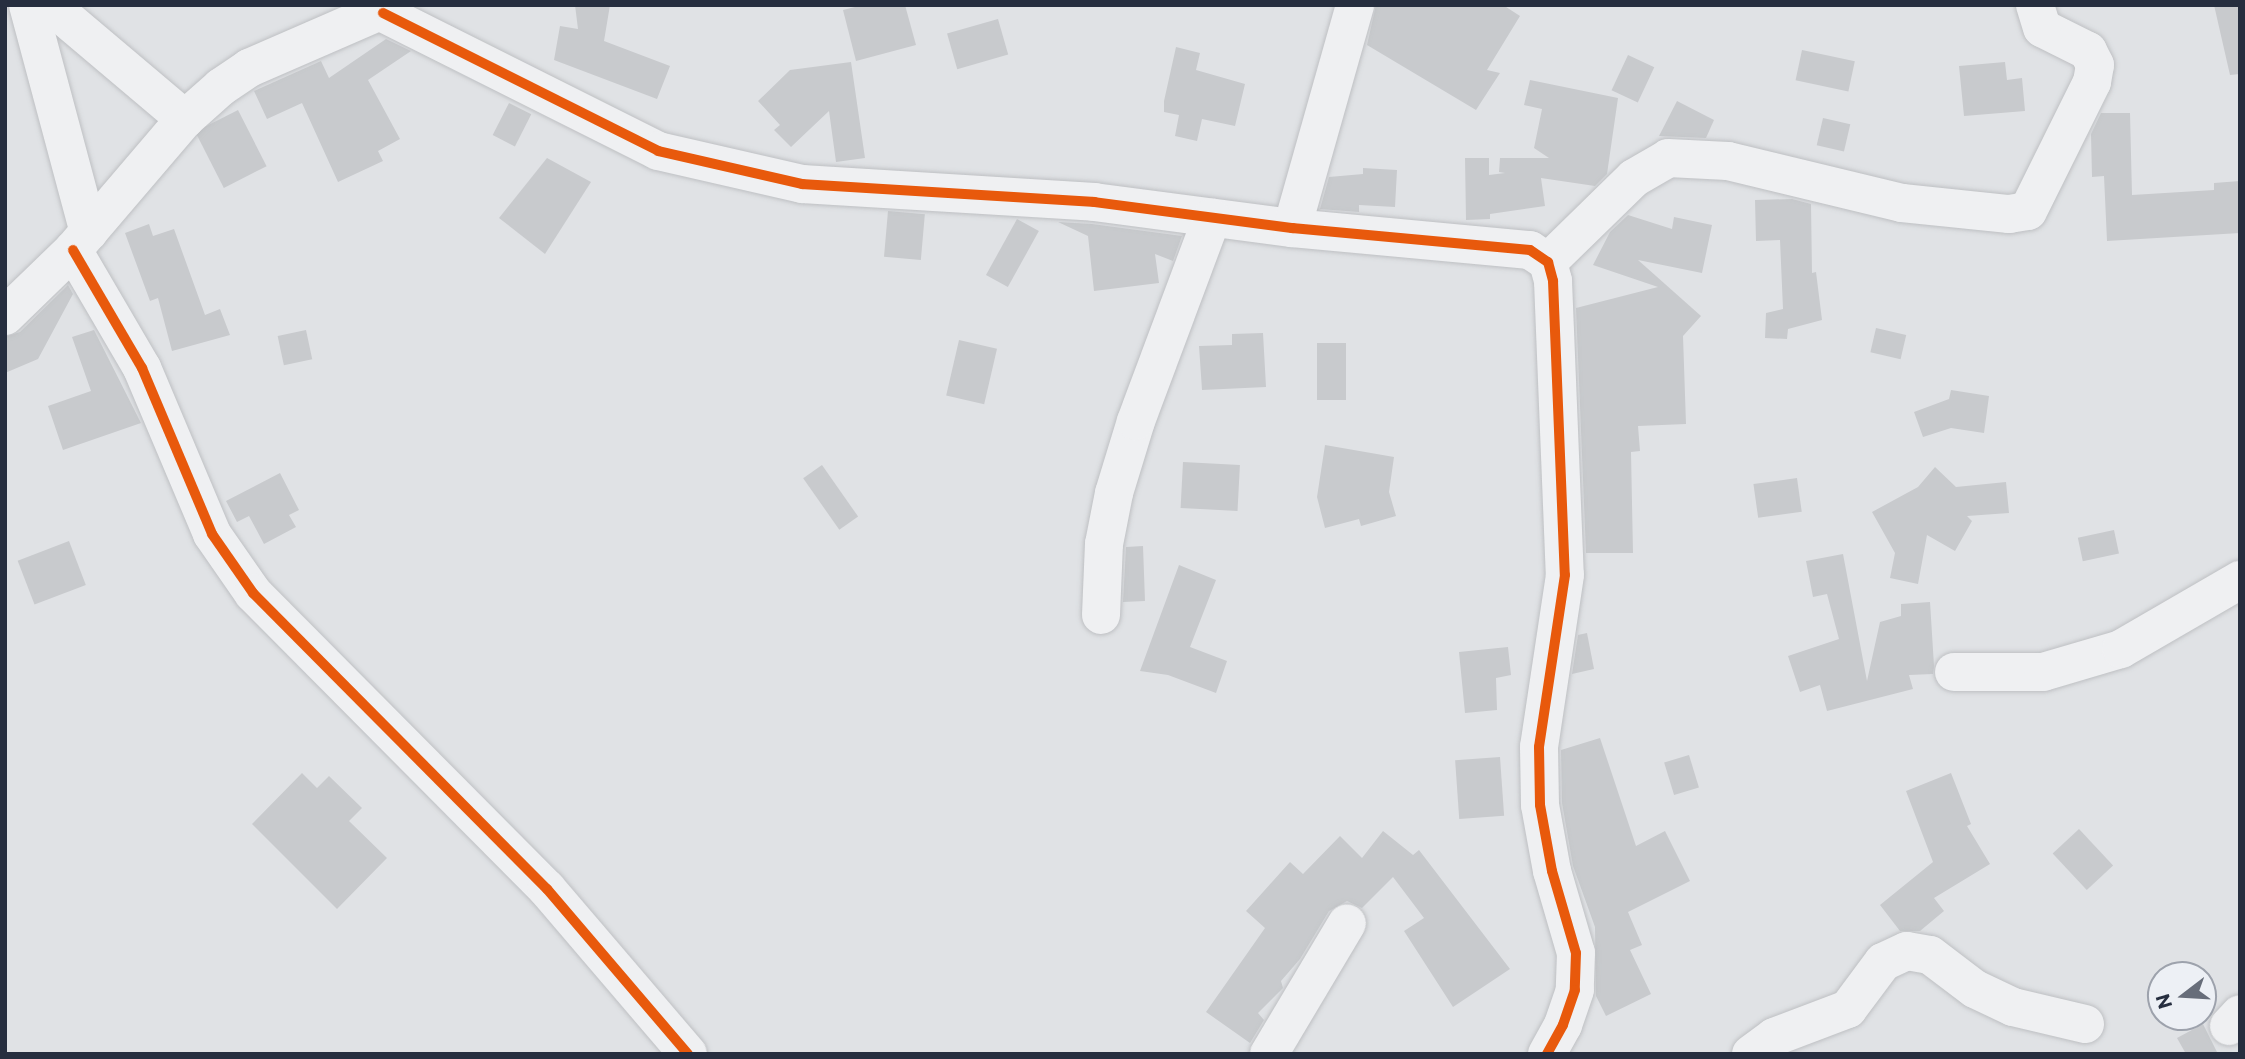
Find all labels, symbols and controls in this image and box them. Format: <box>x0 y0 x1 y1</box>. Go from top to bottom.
north arrow <box>2147 961 2217 1031</box>
text: N <box>2150 992 2176 1012</box>

